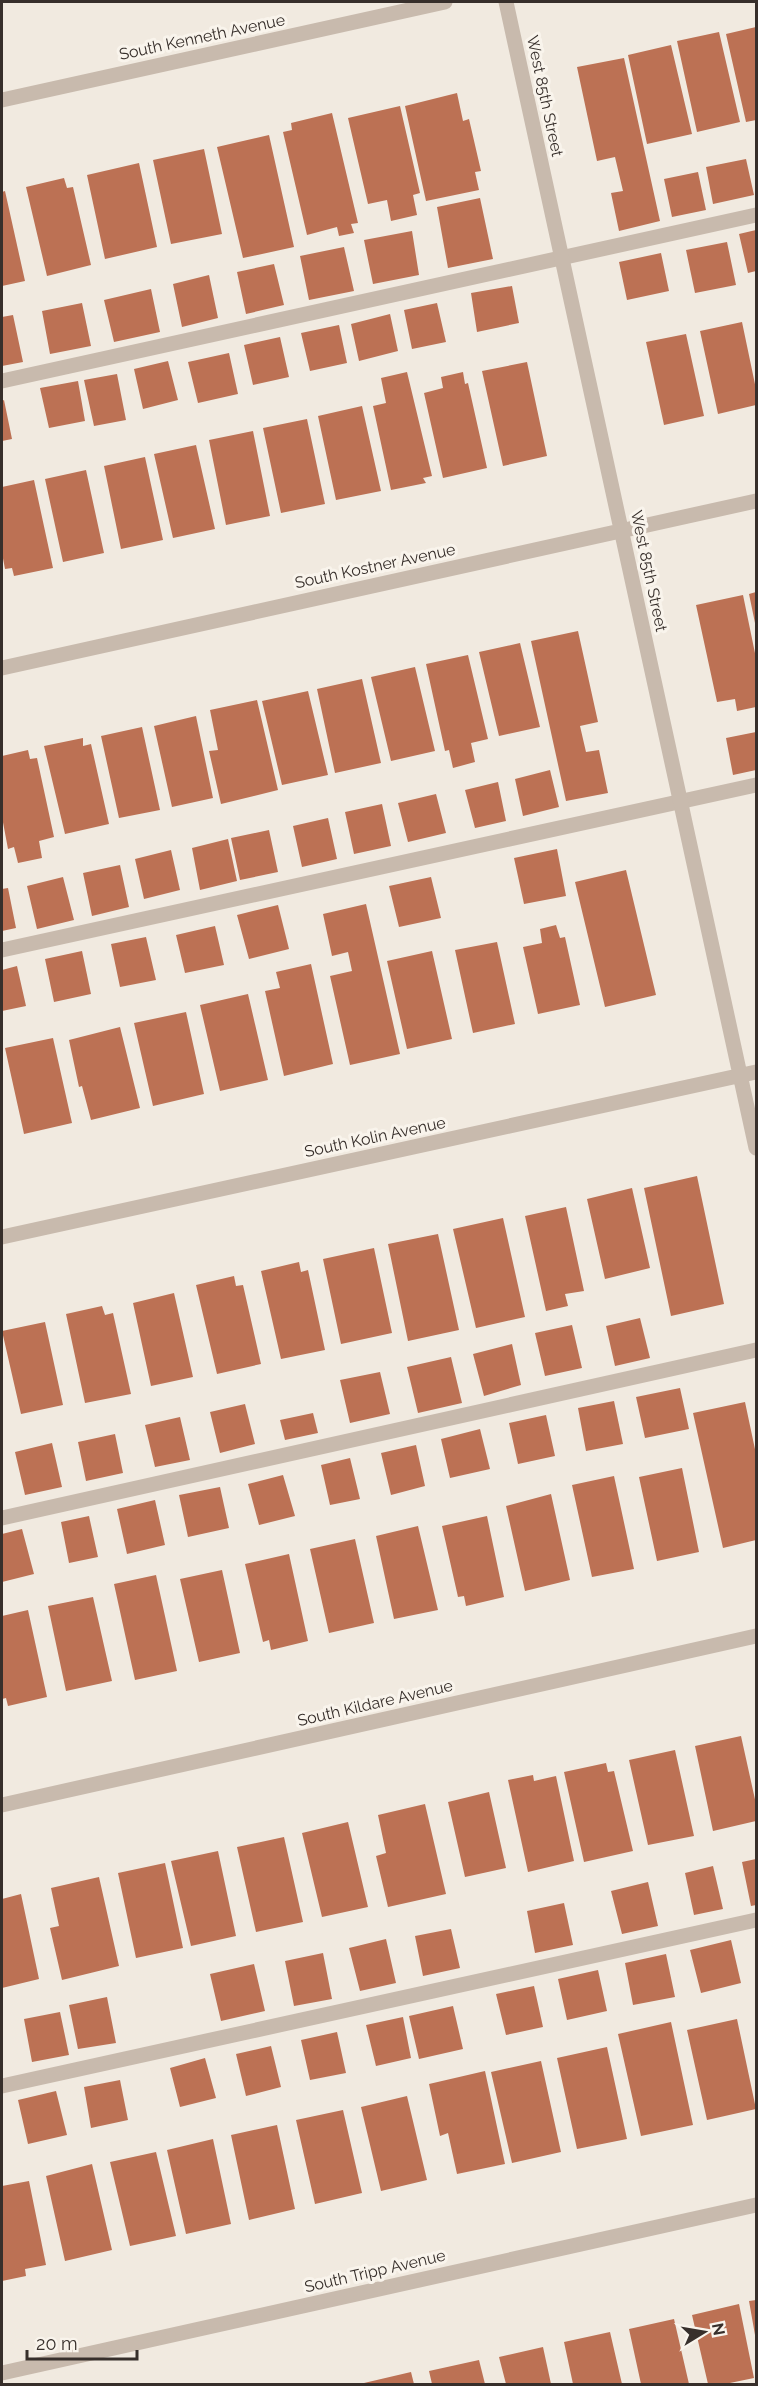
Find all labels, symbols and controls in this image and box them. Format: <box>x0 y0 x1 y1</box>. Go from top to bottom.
street label: South Kenneth Avenue <box>117 10 287 64</box>
street label: West 85th Street <box>523 34 567 159</box>
street label: West 85th Street <box>627 509 671 634</box>
street label: South Kostner Avenue <box>293 540 457 592</box>
street label: South Kolin Avenue <box>303 1113 447 1161</box>
street label: South Kildare Avenue <box>295 1676 455 1730</box>
street label: South Tripp Avenue <box>303 2246 447 2296</box>
north arrow <box>674 2302 734 2362</box>
text: N <box>708 2321 729 2337</box>
scale bar <box>27 2323 136 2361</box>
text: 20 m <box>36 2333 78 2354</box>

